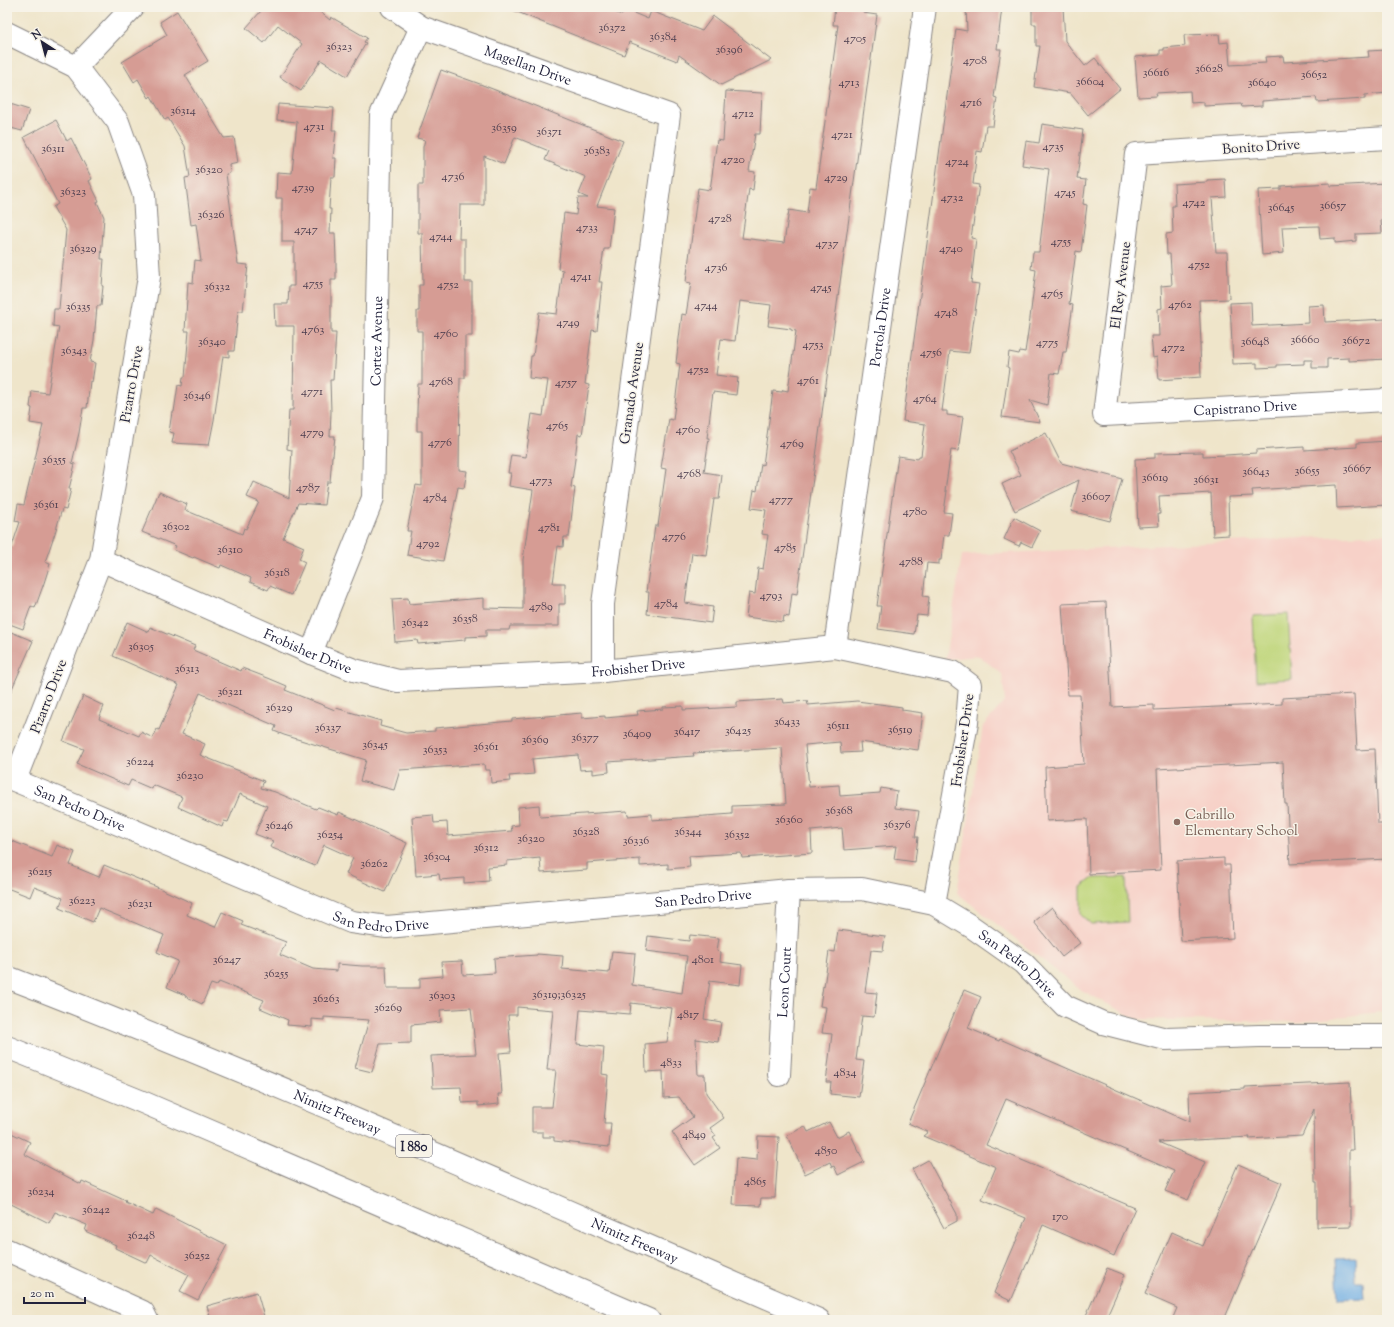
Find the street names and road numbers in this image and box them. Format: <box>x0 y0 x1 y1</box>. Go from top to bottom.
street label: Magellan Drive <box>481 42 574 92</box>
street label: Bonito Drive <box>1222 135 1301 161</box>
street label: El Rey Avenue <box>1107 240 1137 330</box>
street label: Portola Drive <box>867 287 897 368</box>
street label: Cortez Avenue <box>367 296 389 386</box>
street label: Granado Avenue <box>616 341 650 446</box>
street label: Pizarro Drive <box>116 344 150 425</box>
street label: Capistrano Drive <box>1193 397 1298 422</box>
street label: Frobisher Drive <box>260 625 354 680</box>
street label: Frobisher Drive <box>591 655 686 684</box>
street label: Pizarro Drive <box>27 657 73 737</box>
street label: Frobisher Drive <box>948 692 980 788</box>
street label: San Pedro Drive <box>30 781 128 838</box>
street label: San Pedro Drive <box>654 885 753 914</box>
street label: San Pedro Drive <box>329 907 430 939</box>
street label: San Pedro Drive <box>973 926 1060 1004</box>
street label: Leon Court <box>774 946 798 1018</box>
street label: Nimitz Freeway <box>290 1086 383 1141</box>
road number: I 880 <box>396 1135 432 1157</box>
street label: Nimitz Freeway <box>588 1214 681 1270</box>

